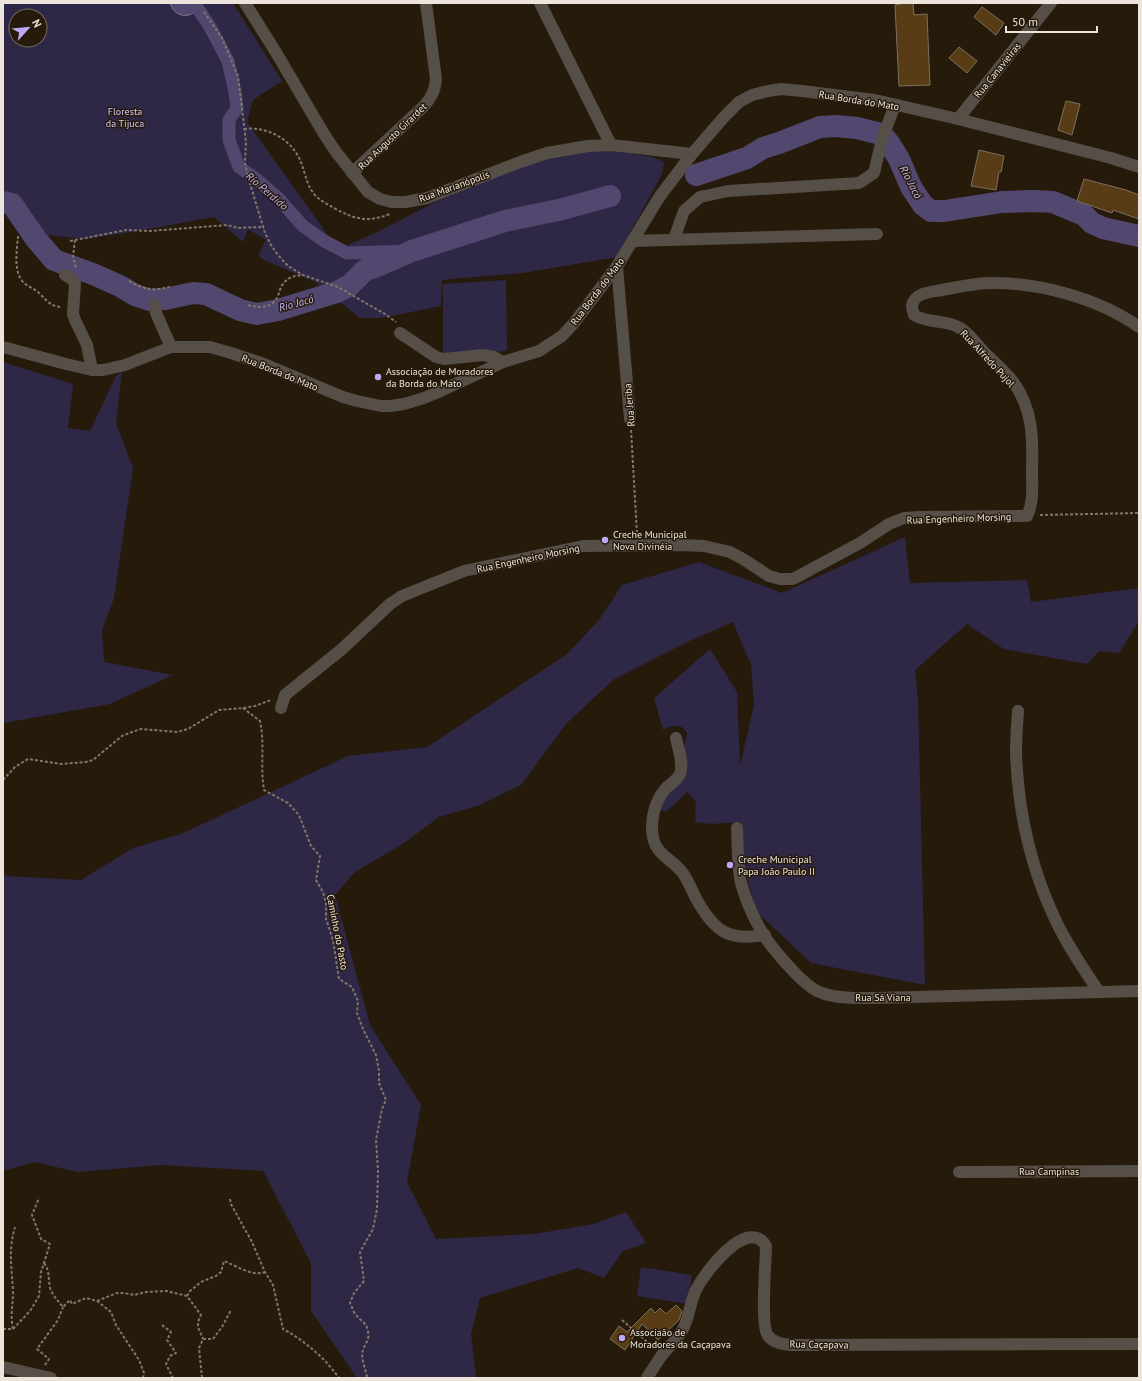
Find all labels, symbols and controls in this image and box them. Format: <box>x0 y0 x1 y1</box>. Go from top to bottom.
north arrow <box>8 8 48 48</box>
scale bar <box>1006 8 1097 34</box>
text: 50 m <box>1012 14 1038 29</box>
text: N <box>29 17 45 30</box>
street label: Rua Canavieiras <box>971 40 1024 101</box>
street label: Rua Borda do Mato <box>818 88 900 113</box>
street label: Rua Augusto Girardet <box>355 100 430 172</box>
park label: Floresta da Tijuca <box>106 105 144 130</box>
water label: Rio Jacó <box>897 163 926 201</box>
street label: Rua Marianópolis <box>417 168 491 205</box>
water label: Rio Perdido <box>243 169 291 213</box>
street label: Rua Borda do Mato <box>568 255 627 328</box>
water label: Rio Jacó <box>277 292 315 314</box>
street label: Rua Alfredo Pujol <box>958 327 1018 390</box>
street label: Rua Borda do Mato <box>240 351 320 394</box>
place label: Associação de Moradores da Borda do Mato <box>386 365 493 390</box>
marker: Associação de Moradores da Borda do Mato <box>373 372 383 382</box>
street label: Rua Jeriba <box>621 383 638 427</box>
street label: Rua Engenheiro Morsing <box>906 510 1012 527</box>
place label: Creche Municipal Nova Divinéia <box>613 528 687 553</box>
marker: Creche Municipal Nova Divinéia <box>600 535 610 545</box>
street label: Rua Engenheiro Morsing <box>476 541 581 576</box>
place label: Creche Municipal Papa João Paulo II <box>738 853 815 878</box>
marker: Creche Municipal Papa João Paulo II <box>725 860 735 870</box>
street label: Caminho do Pasto <box>324 893 351 971</box>
street label: Rua Sá Viana <box>855 991 911 1004</box>
street label: Rua Campinas <box>1019 1165 1079 1178</box>
place label: Associaão de Moradores da Caçapava <box>630 1326 731 1351</box>
marker: Associaão de Moradores da Caçapava <box>617 1333 627 1343</box>
street label: Rua Caçapava <box>789 1337 849 1352</box>

